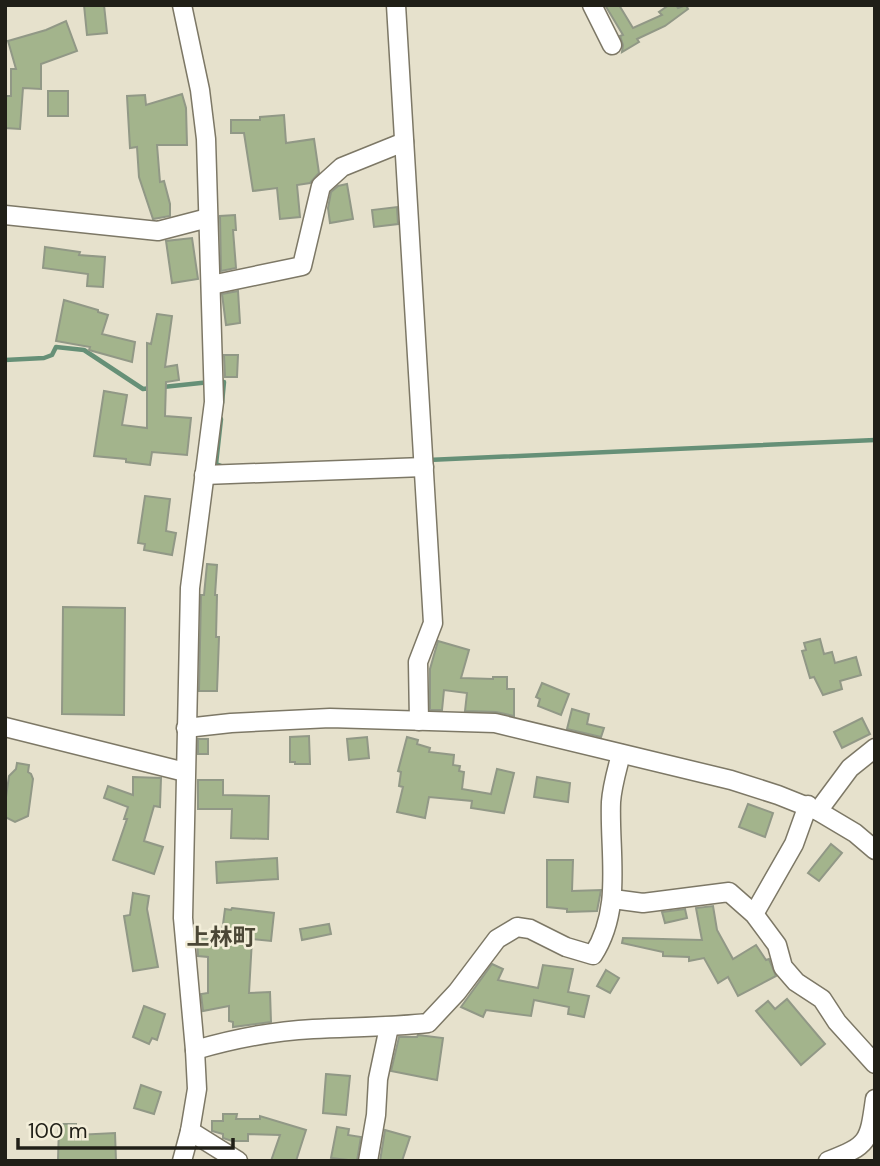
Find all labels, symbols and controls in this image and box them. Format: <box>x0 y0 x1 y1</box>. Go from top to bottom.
district label: 上林町 <box>187 922 256 952</box>
scale bar <box>18 1106 233 1150</box>
text: 100 m <box>28 1117 88 1145</box>

